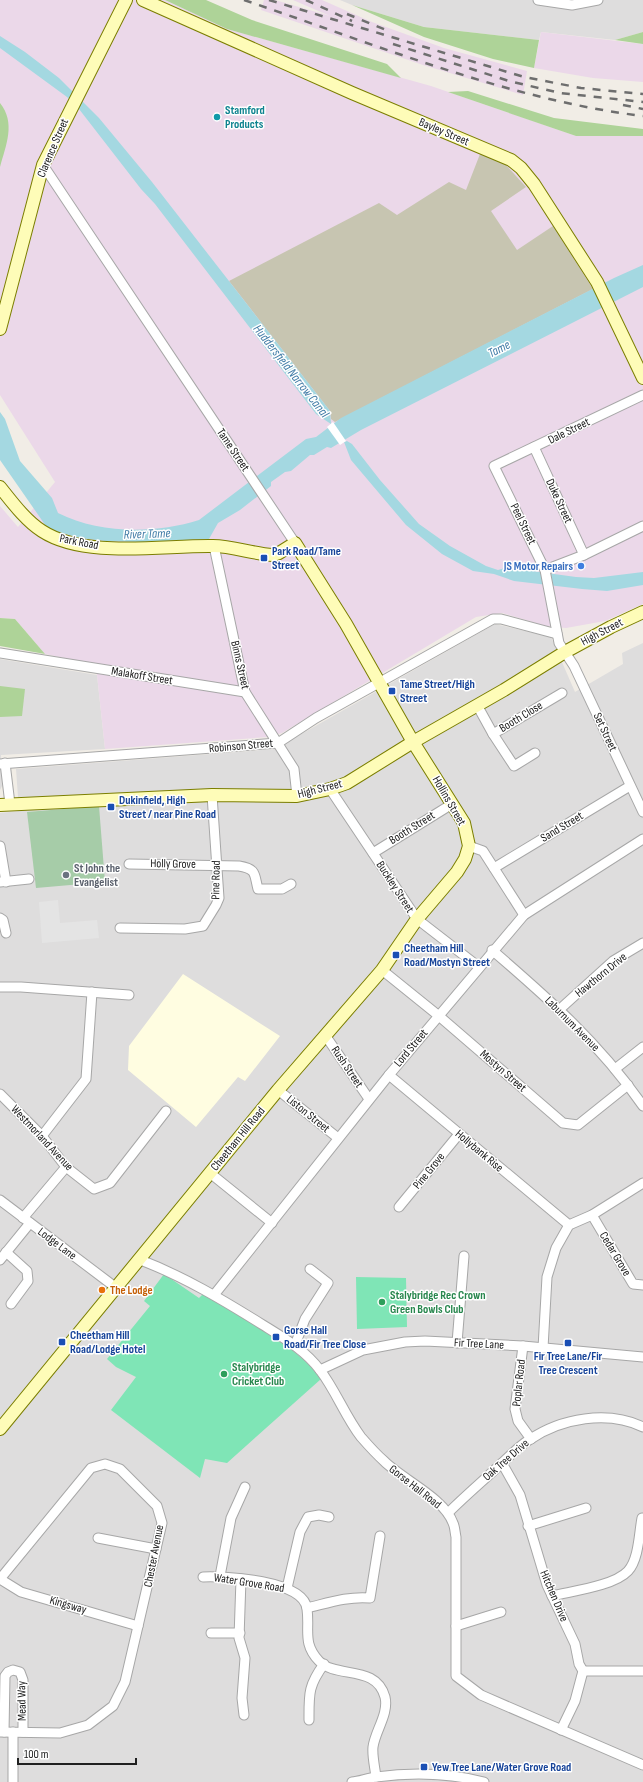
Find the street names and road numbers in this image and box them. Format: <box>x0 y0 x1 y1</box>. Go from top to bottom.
street label: Bayley Street <box>416 115 472 149</box>
street label: Clarence Street <box>34 116 72 180</box>
street label: Dale Street <box>546 414 593 448</box>
street label: Tame Street <box>213 426 253 475</box>
street label: Duke Street <box>542 476 576 526</box>
street label: Peel Street <box>507 501 540 547</box>
street label: Park Road <box>58 531 100 553</box>
street label: High Street <box>578 615 626 649</box>
street label: Binns Street <box>227 639 253 691</box>
street label: Malakoff Street <box>110 664 174 688</box>
street label: Booth Close <box>496 698 546 736</box>
street label: Set Street <box>590 710 621 754</box>
street label: Robinson Street <box>208 736 274 756</box>
street label: Hollins Street <box>429 774 469 829</box>
street label: High Street <box>296 776 344 802</box>
street label: Booth Street <box>386 808 438 848</box>
street label: Sand Street <box>538 808 586 846</box>
street label: Holly Grove <box>150 856 196 872</box>
street label: Buckley Street <box>373 858 417 916</box>
street label: Pine Road <box>208 860 224 900</box>
street label: Hawthorn Drive <box>572 949 630 1001</box>
street label: Laburnum Avenue <box>541 993 603 1055</box>
street label: Lord Street <box>391 1026 431 1070</box>
street label: Rush Street <box>328 1043 367 1091</box>
street label: Mostyn Street <box>477 1047 530 1096</box>
street label: Liston Street <box>283 1092 333 1136</box>
street label: Westmorland Avenue <box>8 1102 77 1174</box>
street label: Cheetham Hill Road <box>208 1104 268 1174</box>
street label: Hollybank Rise <box>452 1127 506 1176</box>
street label: Pine Grove <box>410 1150 448 1192</box>
street label: Lodge Lane <box>35 1225 80 1264</box>
street label: Cedar Grove <box>596 1229 634 1279</box>
street label: Fir Tree Lane <box>454 1335 505 1353</box>
street label: Poplar Road <box>509 1359 529 1407</box>
street label: Oak Tree Drive <box>480 1436 532 1484</box>
street label: Gorse Hall Road <box>386 1462 444 1512</box>
street label: Chester Avenue <box>141 1523 167 1588</box>
street label: Hitchen Drive <box>536 1568 572 1624</box>
street label: Water Grove Road <box>213 1570 285 1596</box>
street label: Kingsway <box>48 1593 89 1618</box>
street label: Mead Way <box>14 1680 30 1721</box>

